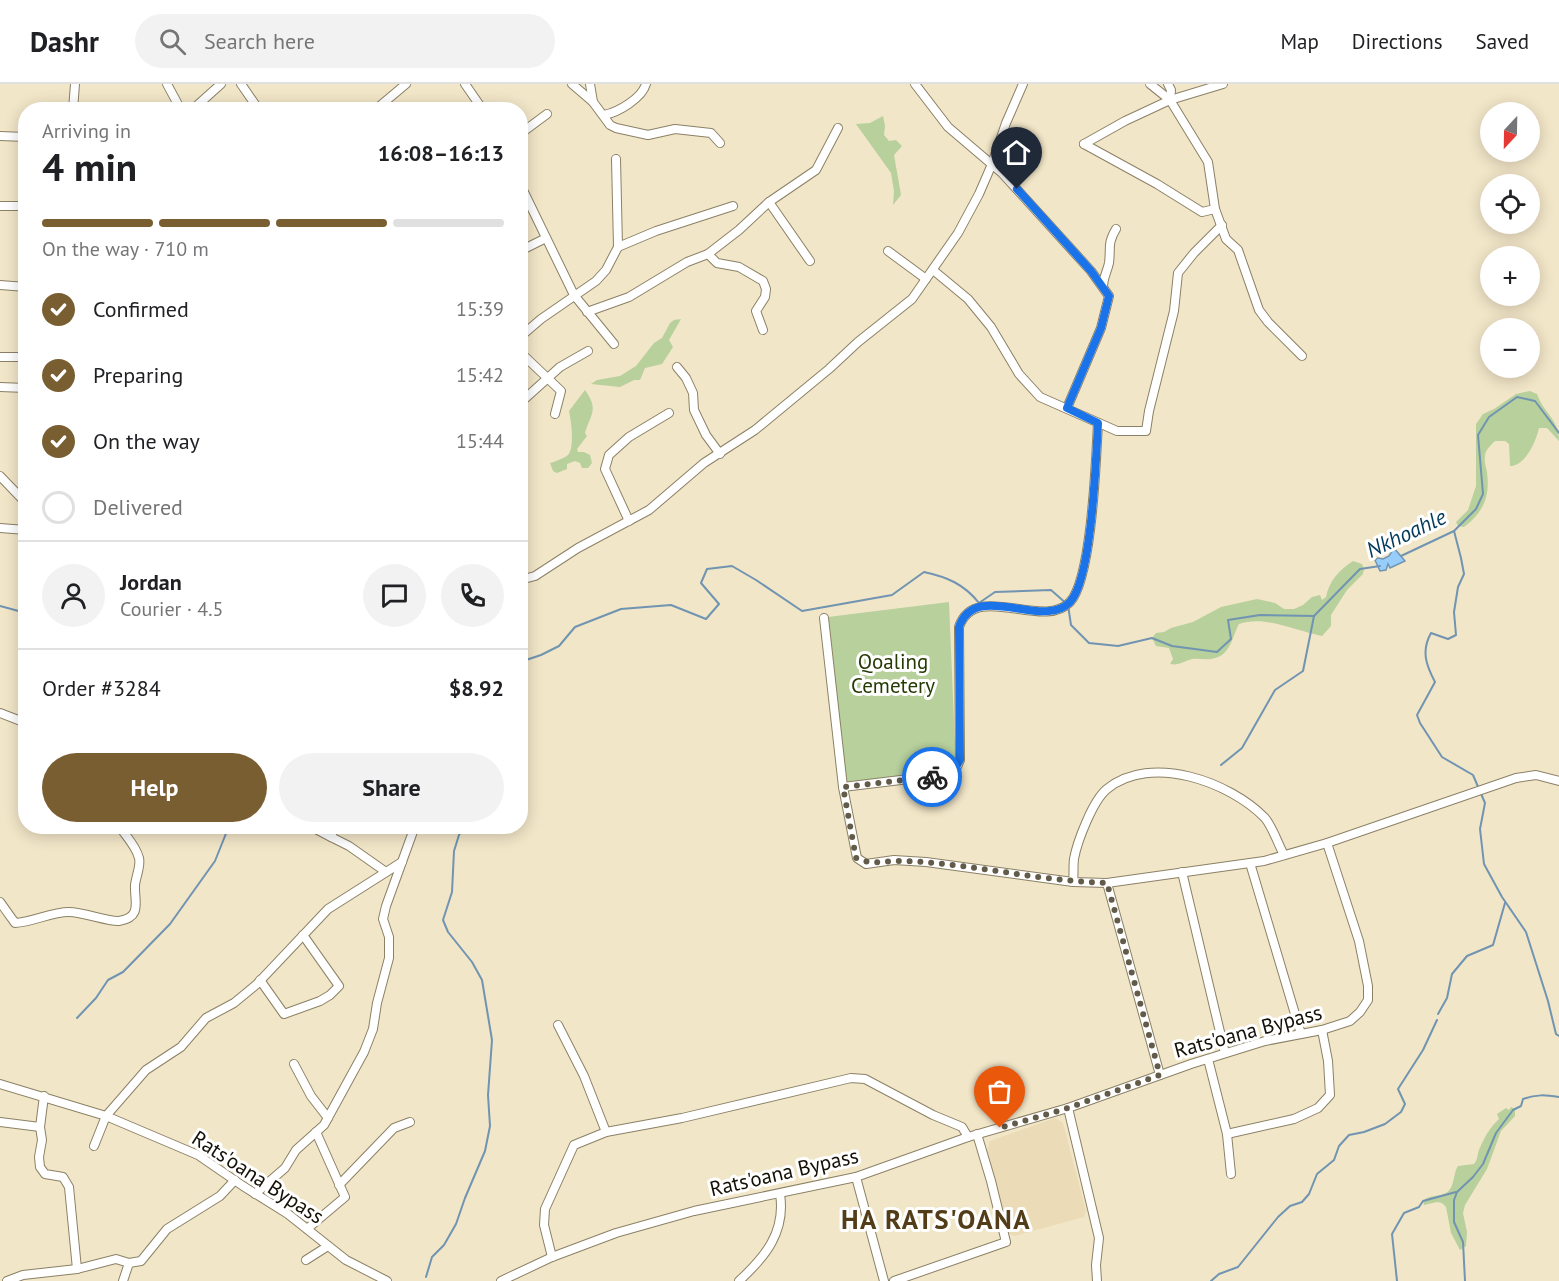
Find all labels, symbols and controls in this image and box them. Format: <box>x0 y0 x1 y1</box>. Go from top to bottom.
search box <box>135 14 555 68</box>
text: Dashr <box>30 23 99 60</box>
icon: search <box>156 25 189 58</box>
text: Search here <box>204 27 315 55</box>
text: Map <box>1280 28 1319 55</box>
text: Directions <box>1352 28 1443 55</box>
text: Saved <box>1476 28 1529 55</box>
north arrow <box>1480 102 1540 162</box>
map controls <box>1480 102 1540 378</box>
text: Arriving in <box>42 118 131 144</box>
pin <box>991 127 1042 189</box>
icon: home <box>1000 136 1033 169</box>
text: 16:08–16:13 <box>378 139 504 167</box>
text: 4 min <box>42 141 137 192</box>
button: locate <box>1480 174 1540 234</box>
text: On the way · 710 m <box>42 236 209 262</box>
button: + <box>1480 246 1540 306</box>
icon: check <box>42 293 75 326</box>
text: Confirmed <box>93 295 189 323</box>
text: 15:39 <box>456 296 504 322</box>
button: − <box>1480 318 1540 378</box>
icon: check <box>42 359 75 392</box>
text: Preparing <box>93 361 183 389</box>
text: 15:42 <box>456 362 504 388</box>
icon: check <box>42 425 75 458</box>
text: On the way <box>93 427 200 455</box>
text: 15:44 <box>456 428 504 454</box>
text: Delivered <box>93 493 183 521</box>
water label: Nkhoahle <box>1362 502 1451 564</box>
button: person <box>42 564 105 627</box>
button: chat <box>363 564 426 627</box>
button: phone <box>441 564 504 627</box>
text: Jordan <box>120 568 182 596</box>
text: Courier · 4.5 <box>120 596 223 622</box>
park label: Qoaling Cemetery <box>851 648 935 699</box>
text: Order #3284 <box>42 674 161 702</box>
text: $8.92 <box>449 674 504 702</box>
courier <box>902 747 962 807</box>
button: Help <box>42 753 267 822</box>
button: Share <box>279 753 504 822</box>
icon: bike <box>916 761 949 794</box>
street label: Rats'oana Bypass <box>1171 998 1325 1064</box>
pin <box>974 1066 1025 1128</box>
icon: bag <box>983 1075 1016 1108</box>
street label: Rats'oana Bypass <box>187 1124 329 1230</box>
street label: Rats'oana Bypass <box>707 1142 861 1202</box>
district label: HA RATS'OANA <box>841 1202 1031 1236</box>

